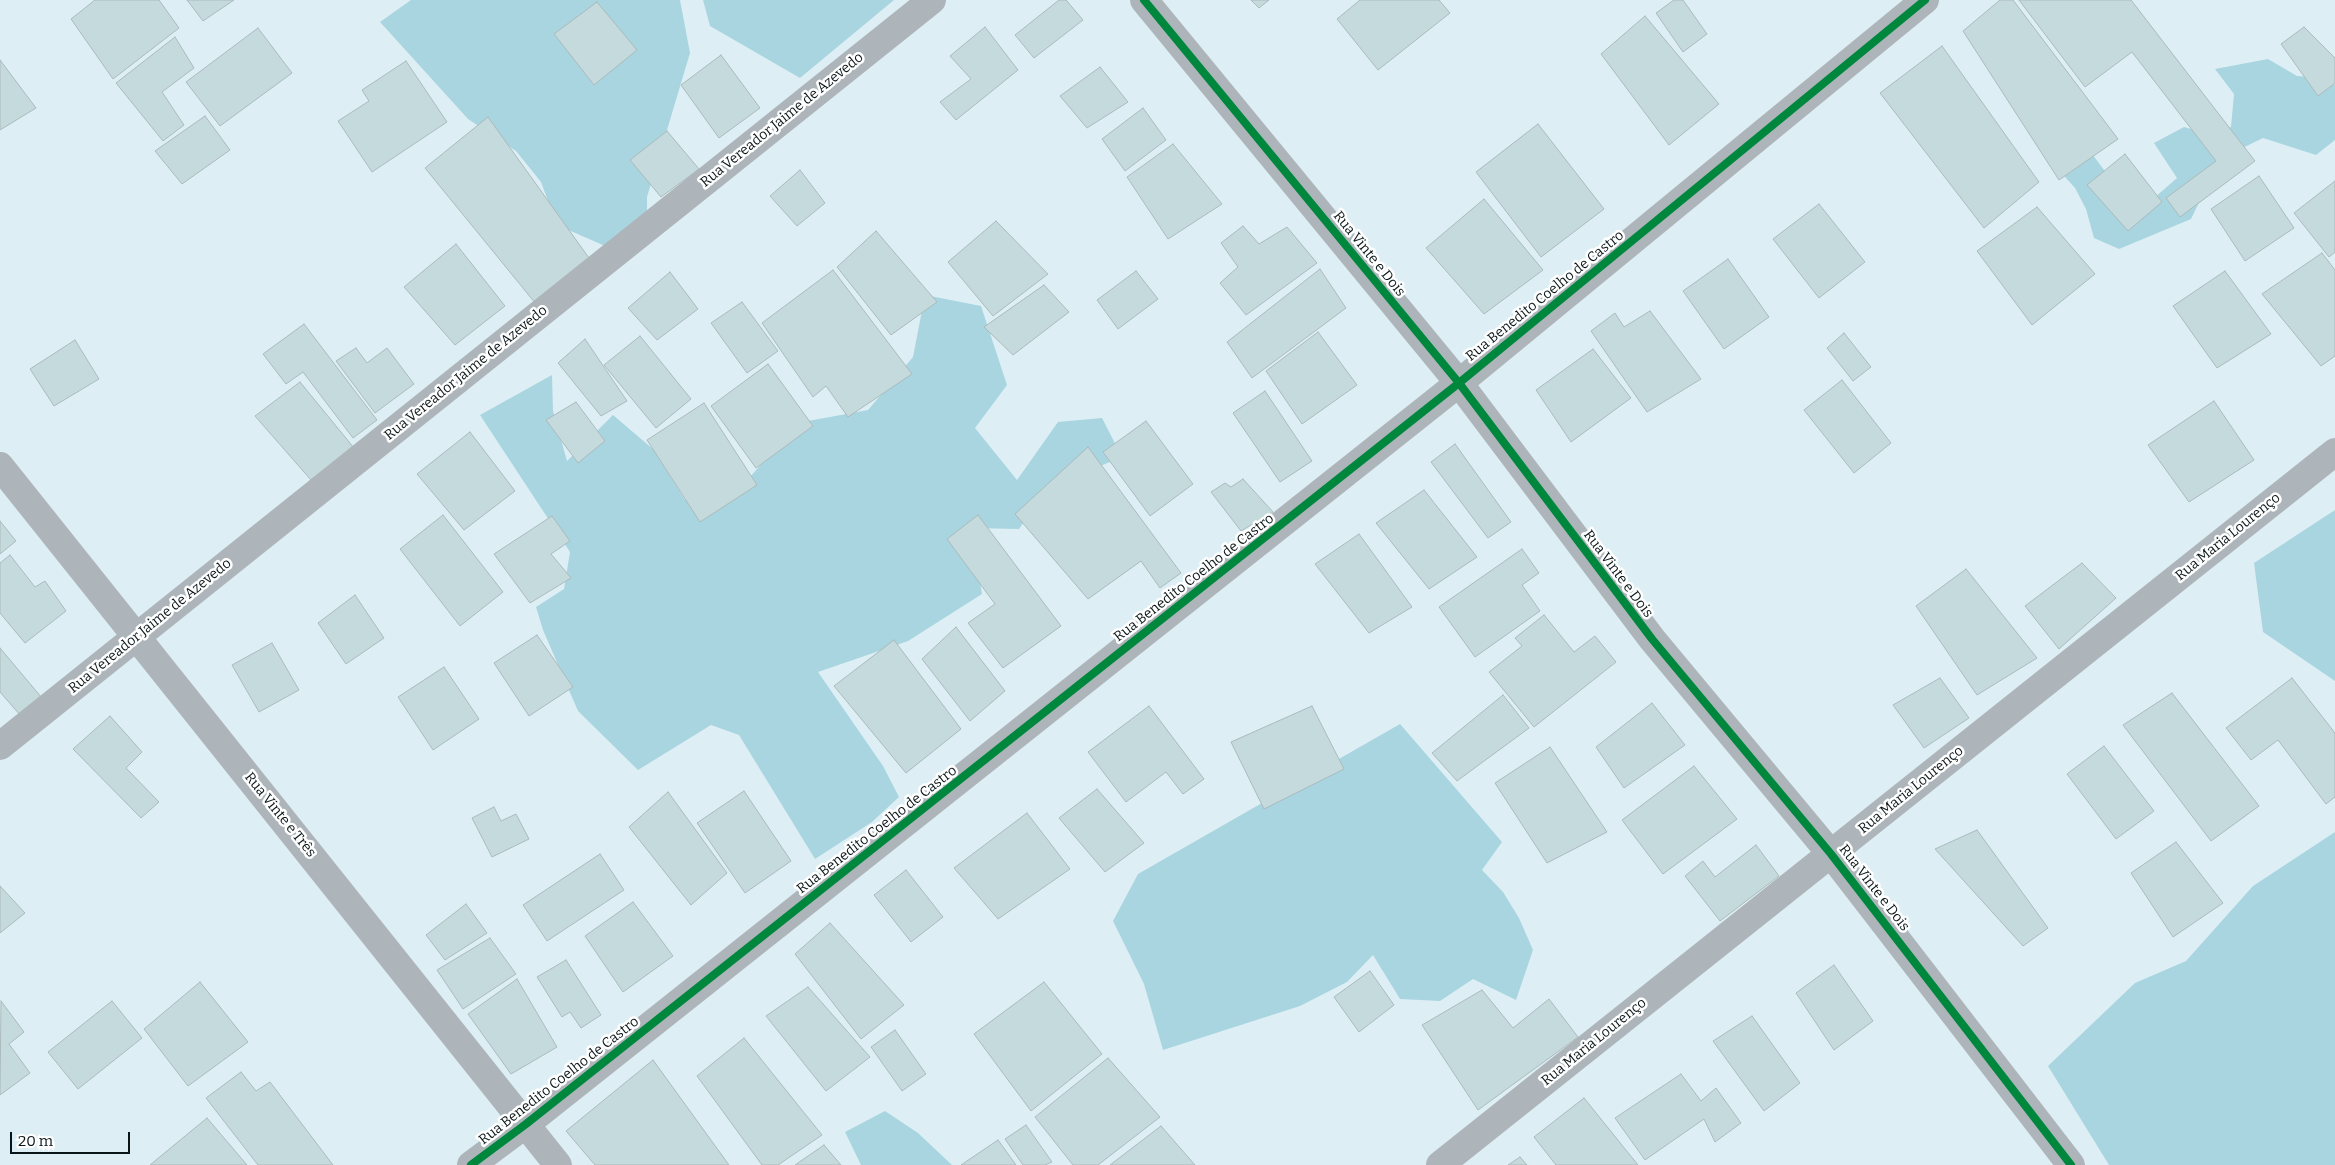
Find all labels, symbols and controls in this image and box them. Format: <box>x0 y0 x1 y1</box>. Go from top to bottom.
street label: Rua Vereador Jaime de Azevedo <box>697 49 867 191</box>
street label: Rua Vinte e Dois <box>1329 208 1409 300</box>
street label: Rua Benedito Coelho de Castro <box>1463 227 1627 365</box>
street label: Rua Vereador Jaime de Azevedo <box>381 302 551 444</box>
street label: Rua Maria Lourenço <box>2172 490 2284 584</box>
street label: Rua Benedito Coelho de Castro <box>1111 510 1277 646</box>
street label: Rua Vinte e Dois <box>1580 527 1656 621</box>
street label: Rua Vereador Jaime de Azevedo <box>65 555 235 697</box>
street label: Rua Maria Lourenço <box>1855 743 1967 837</box>
street label: Rua Benedito Coelho de Castro <box>794 762 960 898</box>
street label: Rua Vinte e Três <box>241 769 319 861</box>
street label: Rua Vinte e Dois <box>1835 842 1913 934</box>
street label: Rua Maria Lourenço <box>1538 995 1650 1089</box>
street label: Rua Benedito Coelho de Castro <box>476 1013 642 1149</box>
scale bar <box>12 1122 132 1154</box>
text: 20 m <box>18 1132 53 1150</box>

